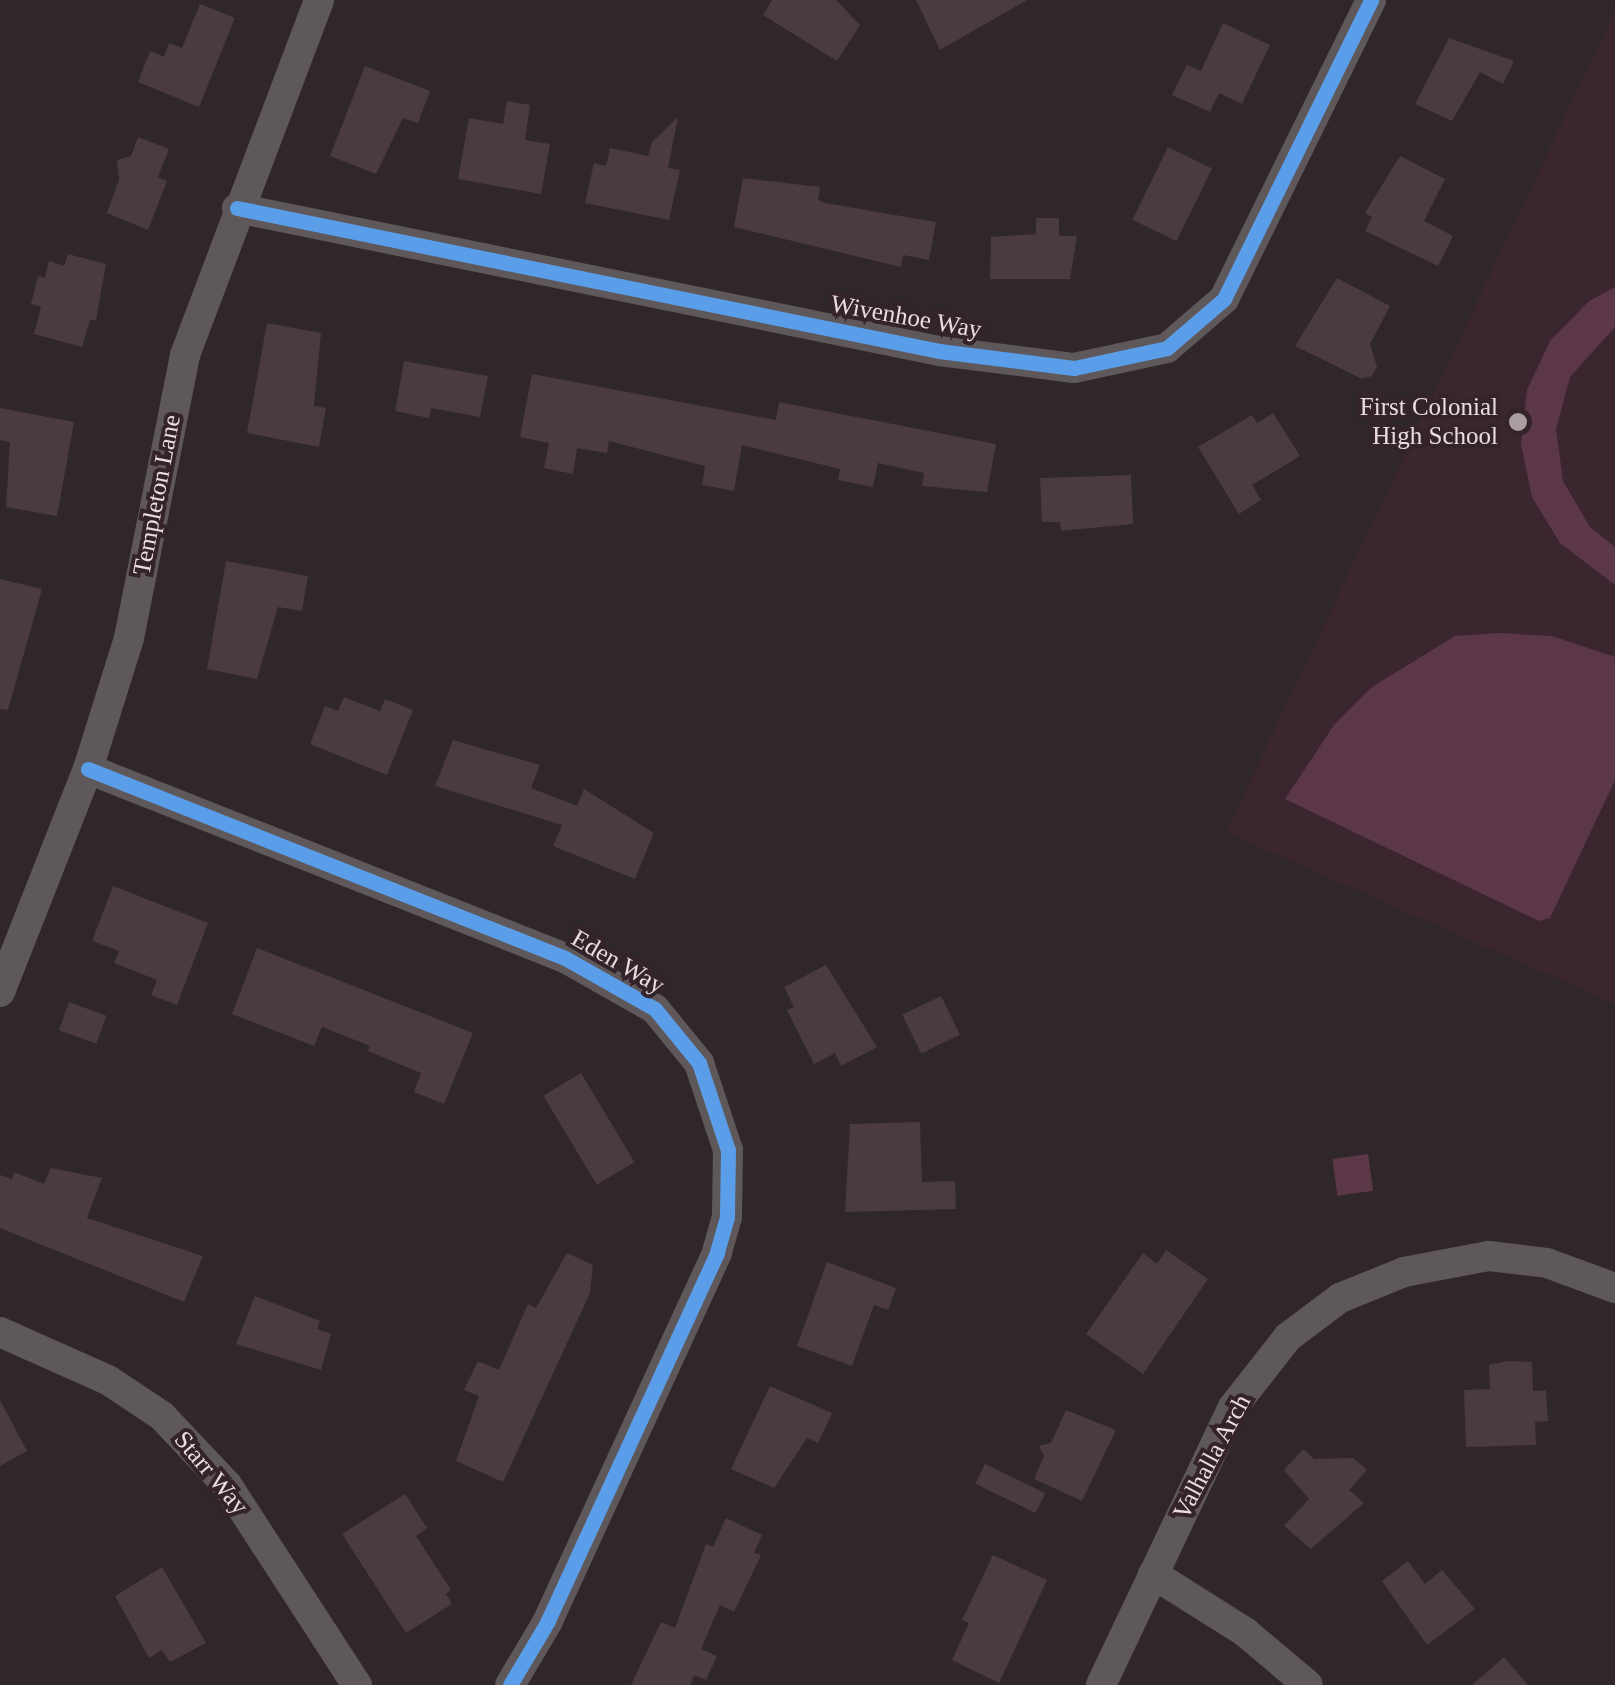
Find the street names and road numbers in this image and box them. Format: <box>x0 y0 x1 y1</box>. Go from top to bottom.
street label: Wivenhoe Way <box>828 289 984 345</box>
street label: Templeton Lane <box>127 412 187 578</box>
street label: Eden Way <box>566 923 670 1001</box>
street label: Valhalla Arch <box>1166 1389 1258 1525</box>
street label: Starr Way <box>167 1425 255 1521</box>

